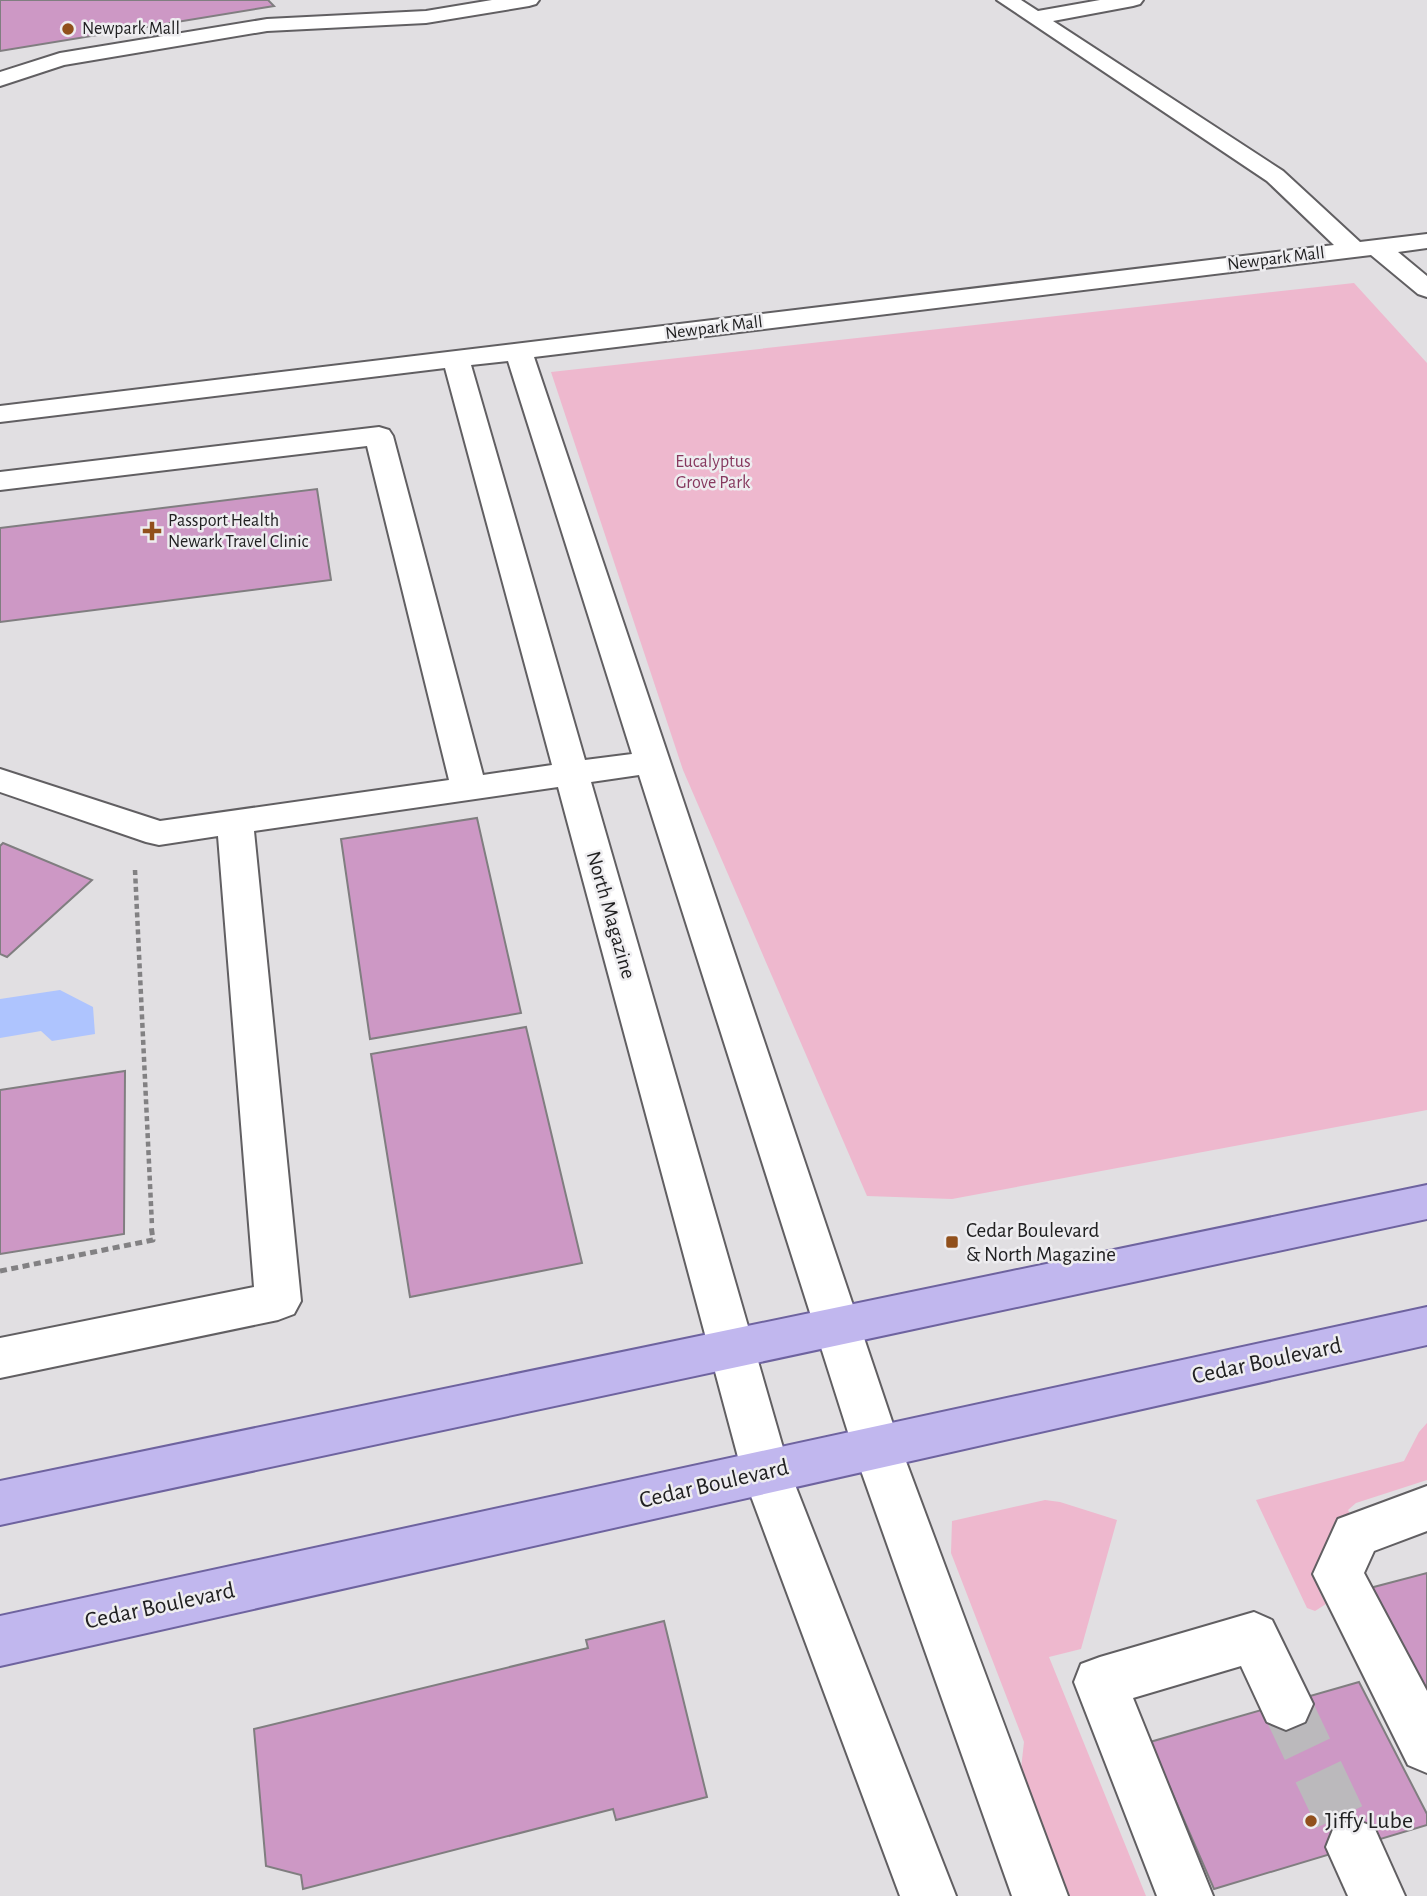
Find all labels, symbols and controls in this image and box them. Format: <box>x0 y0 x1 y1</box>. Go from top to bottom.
place label: Newpark Mall <box>82 20 180 38</box>
marker: Newpark Mall <box>60 21 76 37</box>
street label: Newpark Mall <box>1226 244 1326 274</box>
street label: Newpark Mall <box>664 313 764 343</box>
park label: Eucalyptus Grove Park <box>675 453 751 492</box>
place label: Passport Health Newark Travel Clinic <box>168 512 308 551</box>
marker: Passport Health Newark Travel Clinic <box>142 521 162 541</box>
street label: North Magazine <box>583 849 639 981</box>
place label: Cedar Boulevard & North Magazine <box>966 1220 1116 1265</box>
marker: Cedar Boulevard & North Magazine <box>944 1234 960 1250</box>
street label: Cedar Boulevard <box>1190 1333 1344 1389</box>
street label: Cedar Boulevard <box>637 1455 791 1513</box>
street label: Cedar Boulevard <box>83 1578 237 1634</box>
place label: Jiffy Lube <box>1325 1809 1413 1833</box>
marker: Jiffy Lube <box>1303 1813 1319 1829</box>

